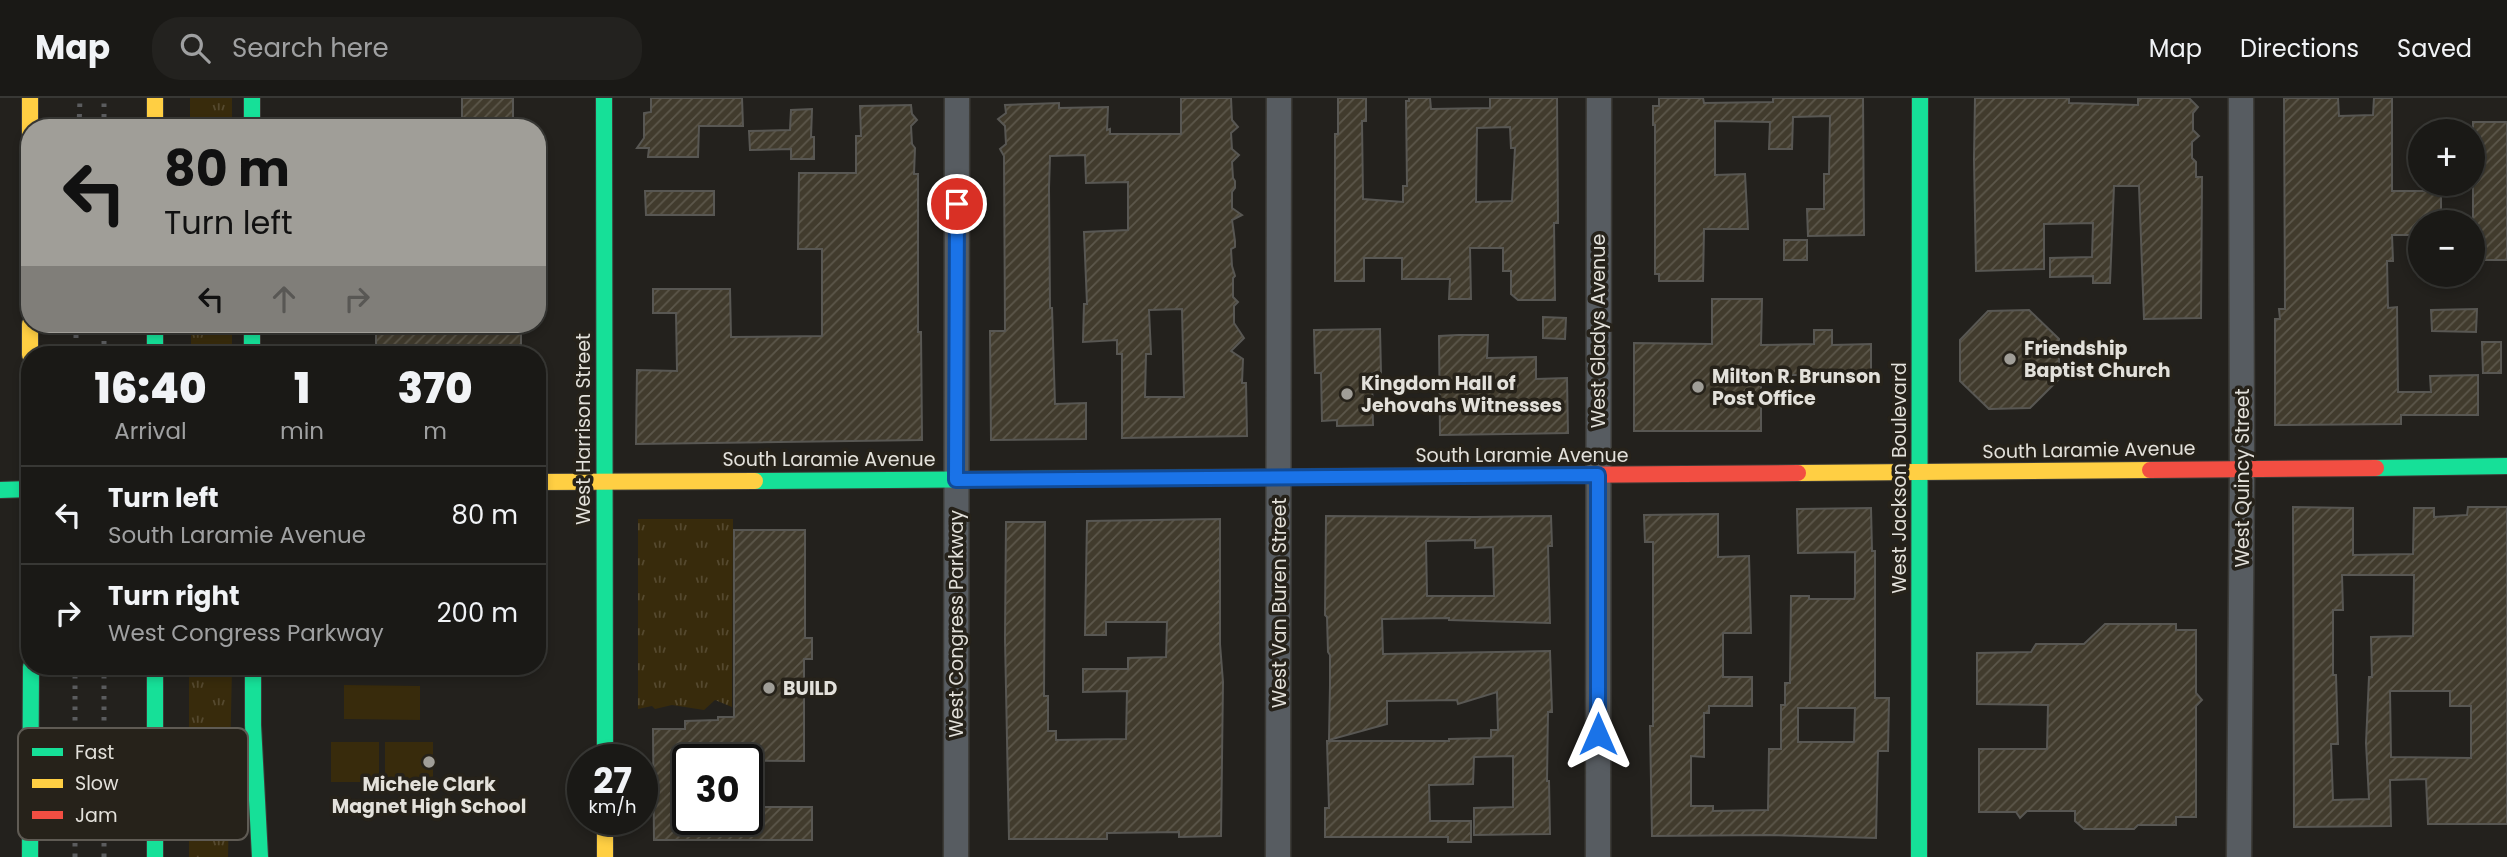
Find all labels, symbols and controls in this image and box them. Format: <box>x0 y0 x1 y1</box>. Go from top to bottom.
search box <box>152 17 642 80</box>
text: Map <box>35 24 110 71</box>
icon: search <box>176 29 214 67</box>
text: Search here <box>232 30 389 66</box>
text: Map <box>2149 32 2202 65</box>
text: Directions <box>2240 32 2359 65</box>
text: Saved <box>2397 32 2472 65</box>
map controls <box>2408 119 2485 287</box>
button: + <box>2408 119 2485 196</box>
text: 80 m <box>164 135 290 203</box>
icon: left <box>49 147 140 238</box>
pin <box>927 174 987 234</box>
icon: arrive <box>938 185 976 223</box>
text: Turn left <box>164 200 293 245</box>
button: − <box>2408 210 2485 287</box>
street label: West Gladys Avenue <box>1585 234 1612 428</box>
icon: left <box>192 280 230 318</box>
icon: ahead <box>265 280 303 318</box>
icon: right <box>338 280 376 318</box>
street label: West Harrison Street <box>570 333 597 525</box>
place label: Friendship Baptist Church <box>2024 335 2171 384</box>
marker: Friendship Baptist Church <box>2002 351 2018 367</box>
text: 16:40 <box>94 359 207 418</box>
text: 1 <box>294 359 310 418</box>
text: 370 <box>397 359 473 418</box>
street label: West Jackson Boulevard <box>1886 362 1913 594</box>
place label: Milton R. Brunson Post Office <box>1712 363 1881 412</box>
place label: Kingdom Hall of Jehovahs Witnesses <box>1361 370 1562 419</box>
marker: Milton R. Brunson Post Office <box>1690 379 1706 395</box>
marker: Kingdom Hall of Jehovahs Witnesses <box>1339 386 1355 402</box>
street label: West Quincy Street <box>2229 388 2256 568</box>
text: Arrival <box>114 415 187 447</box>
text: min <box>280 415 324 447</box>
text: m <box>423 415 447 447</box>
street label: South Laramie Avenue <box>1982 435 2196 465</box>
street label: South Laramie Avenue <box>1415 442 1629 469</box>
street label: South Laramie Avenue <box>722 446 936 473</box>
text: Turn left <box>108 480 219 516</box>
icon: left <box>49 496 87 534</box>
text: 80 m <box>452 497 518 533</box>
street label: West Van Buren Street <box>1266 498 1293 708</box>
street label: West Congress Parkway <box>943 510 970 738</box>
text: South Laramie Avenue <box>108 519 366 551</box>
text: Turn right <box>108 578 240 614</box>
icon: right <box>49 594 87 632</box>
text: 200 m <box>437 595 518 631</box>
text: West Congress Parkway <box>108 617 384 649</box>
place label: BUILD <box>783 675 838 702</box>
marker: BUILD <box>761 680 777 696</box>
position arrow <box>1561 697 1635 771</box>
legend <box>18 728 248 840</box>
text: Fast <box>75 739 114 766</box>
speed limit sign: 30 <box>672 744 763 835</box>
marker: Michele Clark Magnet High School <box>421 754 437 770</box>
text: 27 <box>593 756 632 805</box>
text: Slow <box>75 770 119 797</box>
place label: Michele Clark Magnet High School <box>332 771 526 820</box>
text: km/h <box>589 794 636 819</box>
text: Jam <box>75 802 117 829</box>

